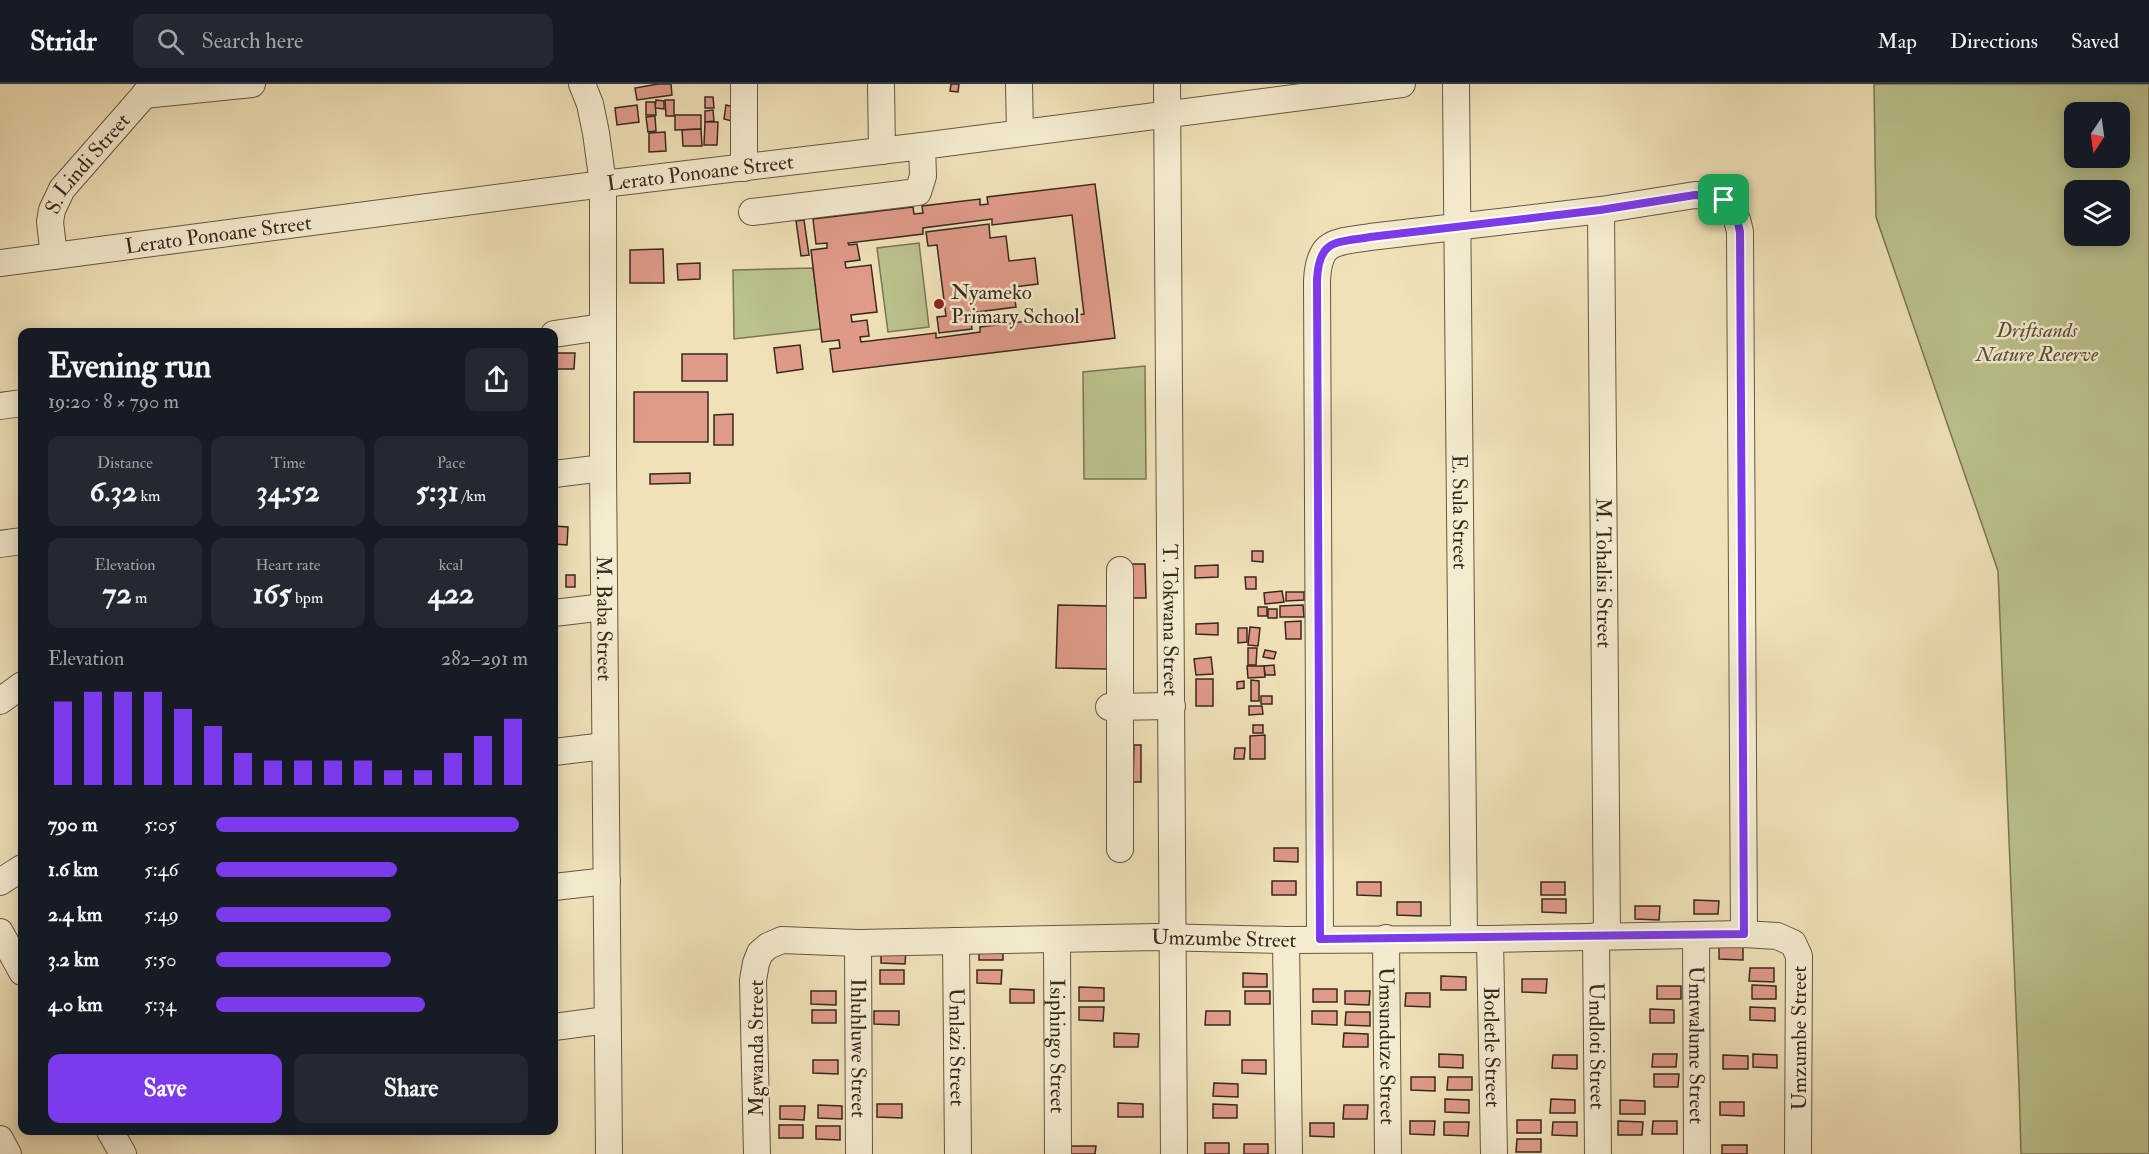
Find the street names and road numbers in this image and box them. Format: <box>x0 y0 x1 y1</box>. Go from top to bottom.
street label: S. Lindi Street <box>39 107 136 218</box>
street label: Lerato Ponoane Street <box>605 148 795 197</box>
street label: Lerato Ponoane Street <box>123 209 313 260</box>
street label: E. Sula Street <box>1446 454 1474 570</box>
street label: M. Tohalisi Street <box>1590 498 1618 648</box>
street label: T. Tokwana Street <box>1157 544 1185 696</box>
street label: M. Baba Street <box>590 556 618 681</box>
street label: Umzumbe Street <box>1151 923 1297 954</box>
street label: Umzumbe Street <box>1786 965 1813 1110</box>
street label: Umtwalume Street <box>1683 966 1710 1124</box>
street label: Umsunduze Street <box>1373 967 1401 1125</box>
street label: Ihluhluwe Street <box>845 978 872 1118</box>
street label: Mgwanda Street <box>743 979 770 1116</box>
street label: Isiphingo Street <box>1044 979 1071 1114</box>
street label: Umdloti Street <box>1583 983 1611 1110</box>
street label: Botletle Street <box>1477 986 1507 1108</box>
street label: Umlazi Street <box>943 988 971 1106</box>

